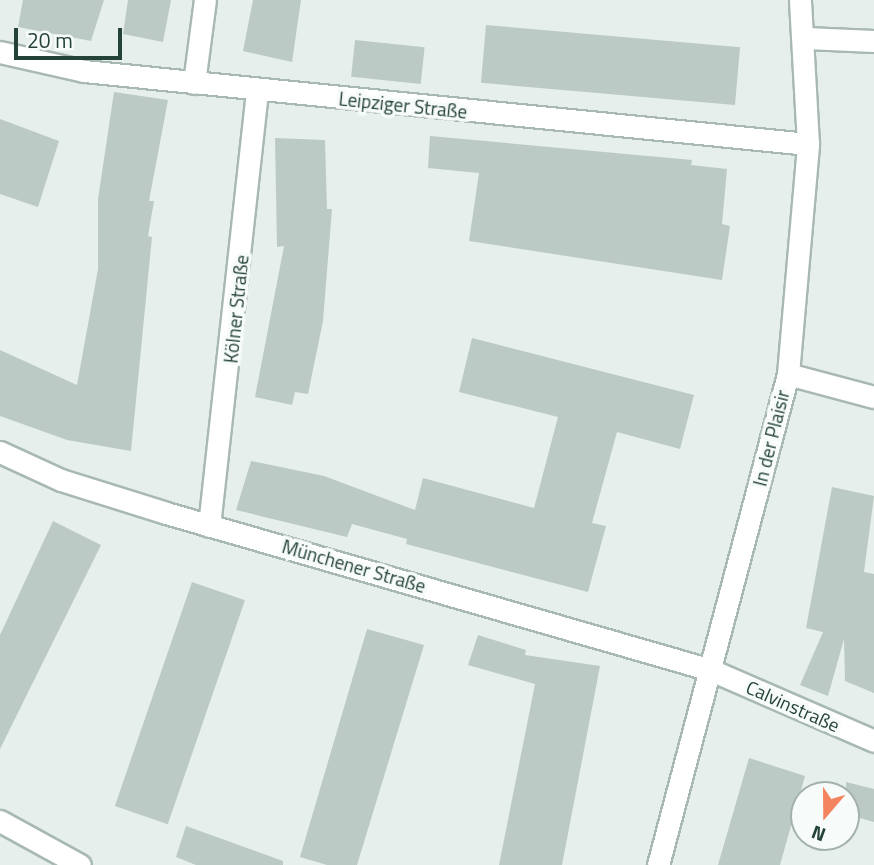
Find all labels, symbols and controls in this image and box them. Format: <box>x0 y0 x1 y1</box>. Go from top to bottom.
scale bar <box>18 14 126 58</box>
text: 20 m <box>27 24 73 56</box>
street label: Leipziger Straße <box>338 87 468 123</box>
street label: Kölner Straße <box>219 254 253 364</box>
street label: In der Plaisir <box>748 388 794 488</box>
street label: Münchener Straße <box>280 535 428 597</box>
street label: Calvinstraße <box>743 675 843 737</box>
north arrow <box>790 781 860 851</box>
text: N <box>807 818 829 850</box>

